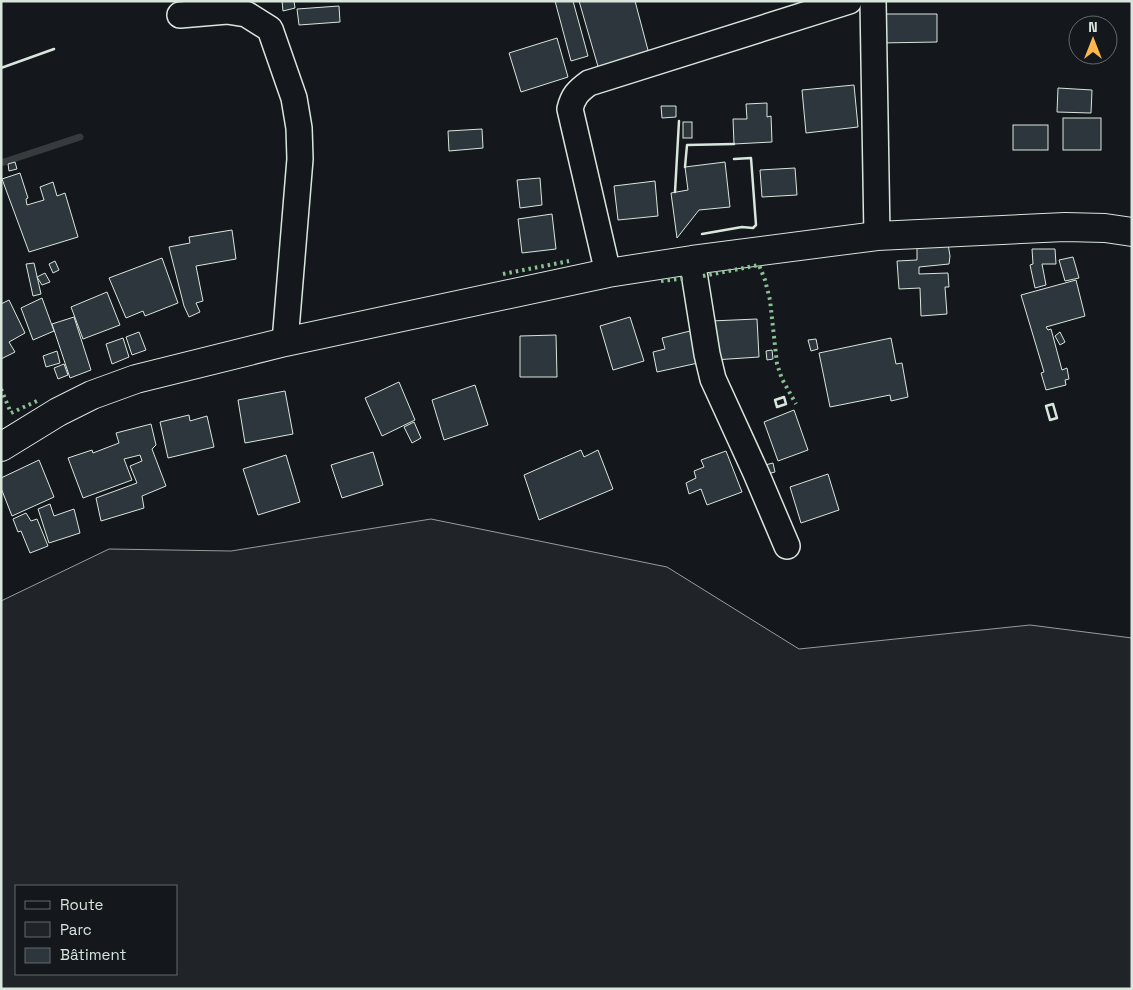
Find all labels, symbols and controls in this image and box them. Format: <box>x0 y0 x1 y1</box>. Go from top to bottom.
north arrow <box>1068 15 1118 65</box>
text: N <box>1088 18 1098 36</box>
legend <box>15 885 178 975</box>
text: Route <box>60 895 104 914</box>
text: Parc <box>60 920 92 939</box>
text: Bâtiment <box>60 945 126 964</box>

